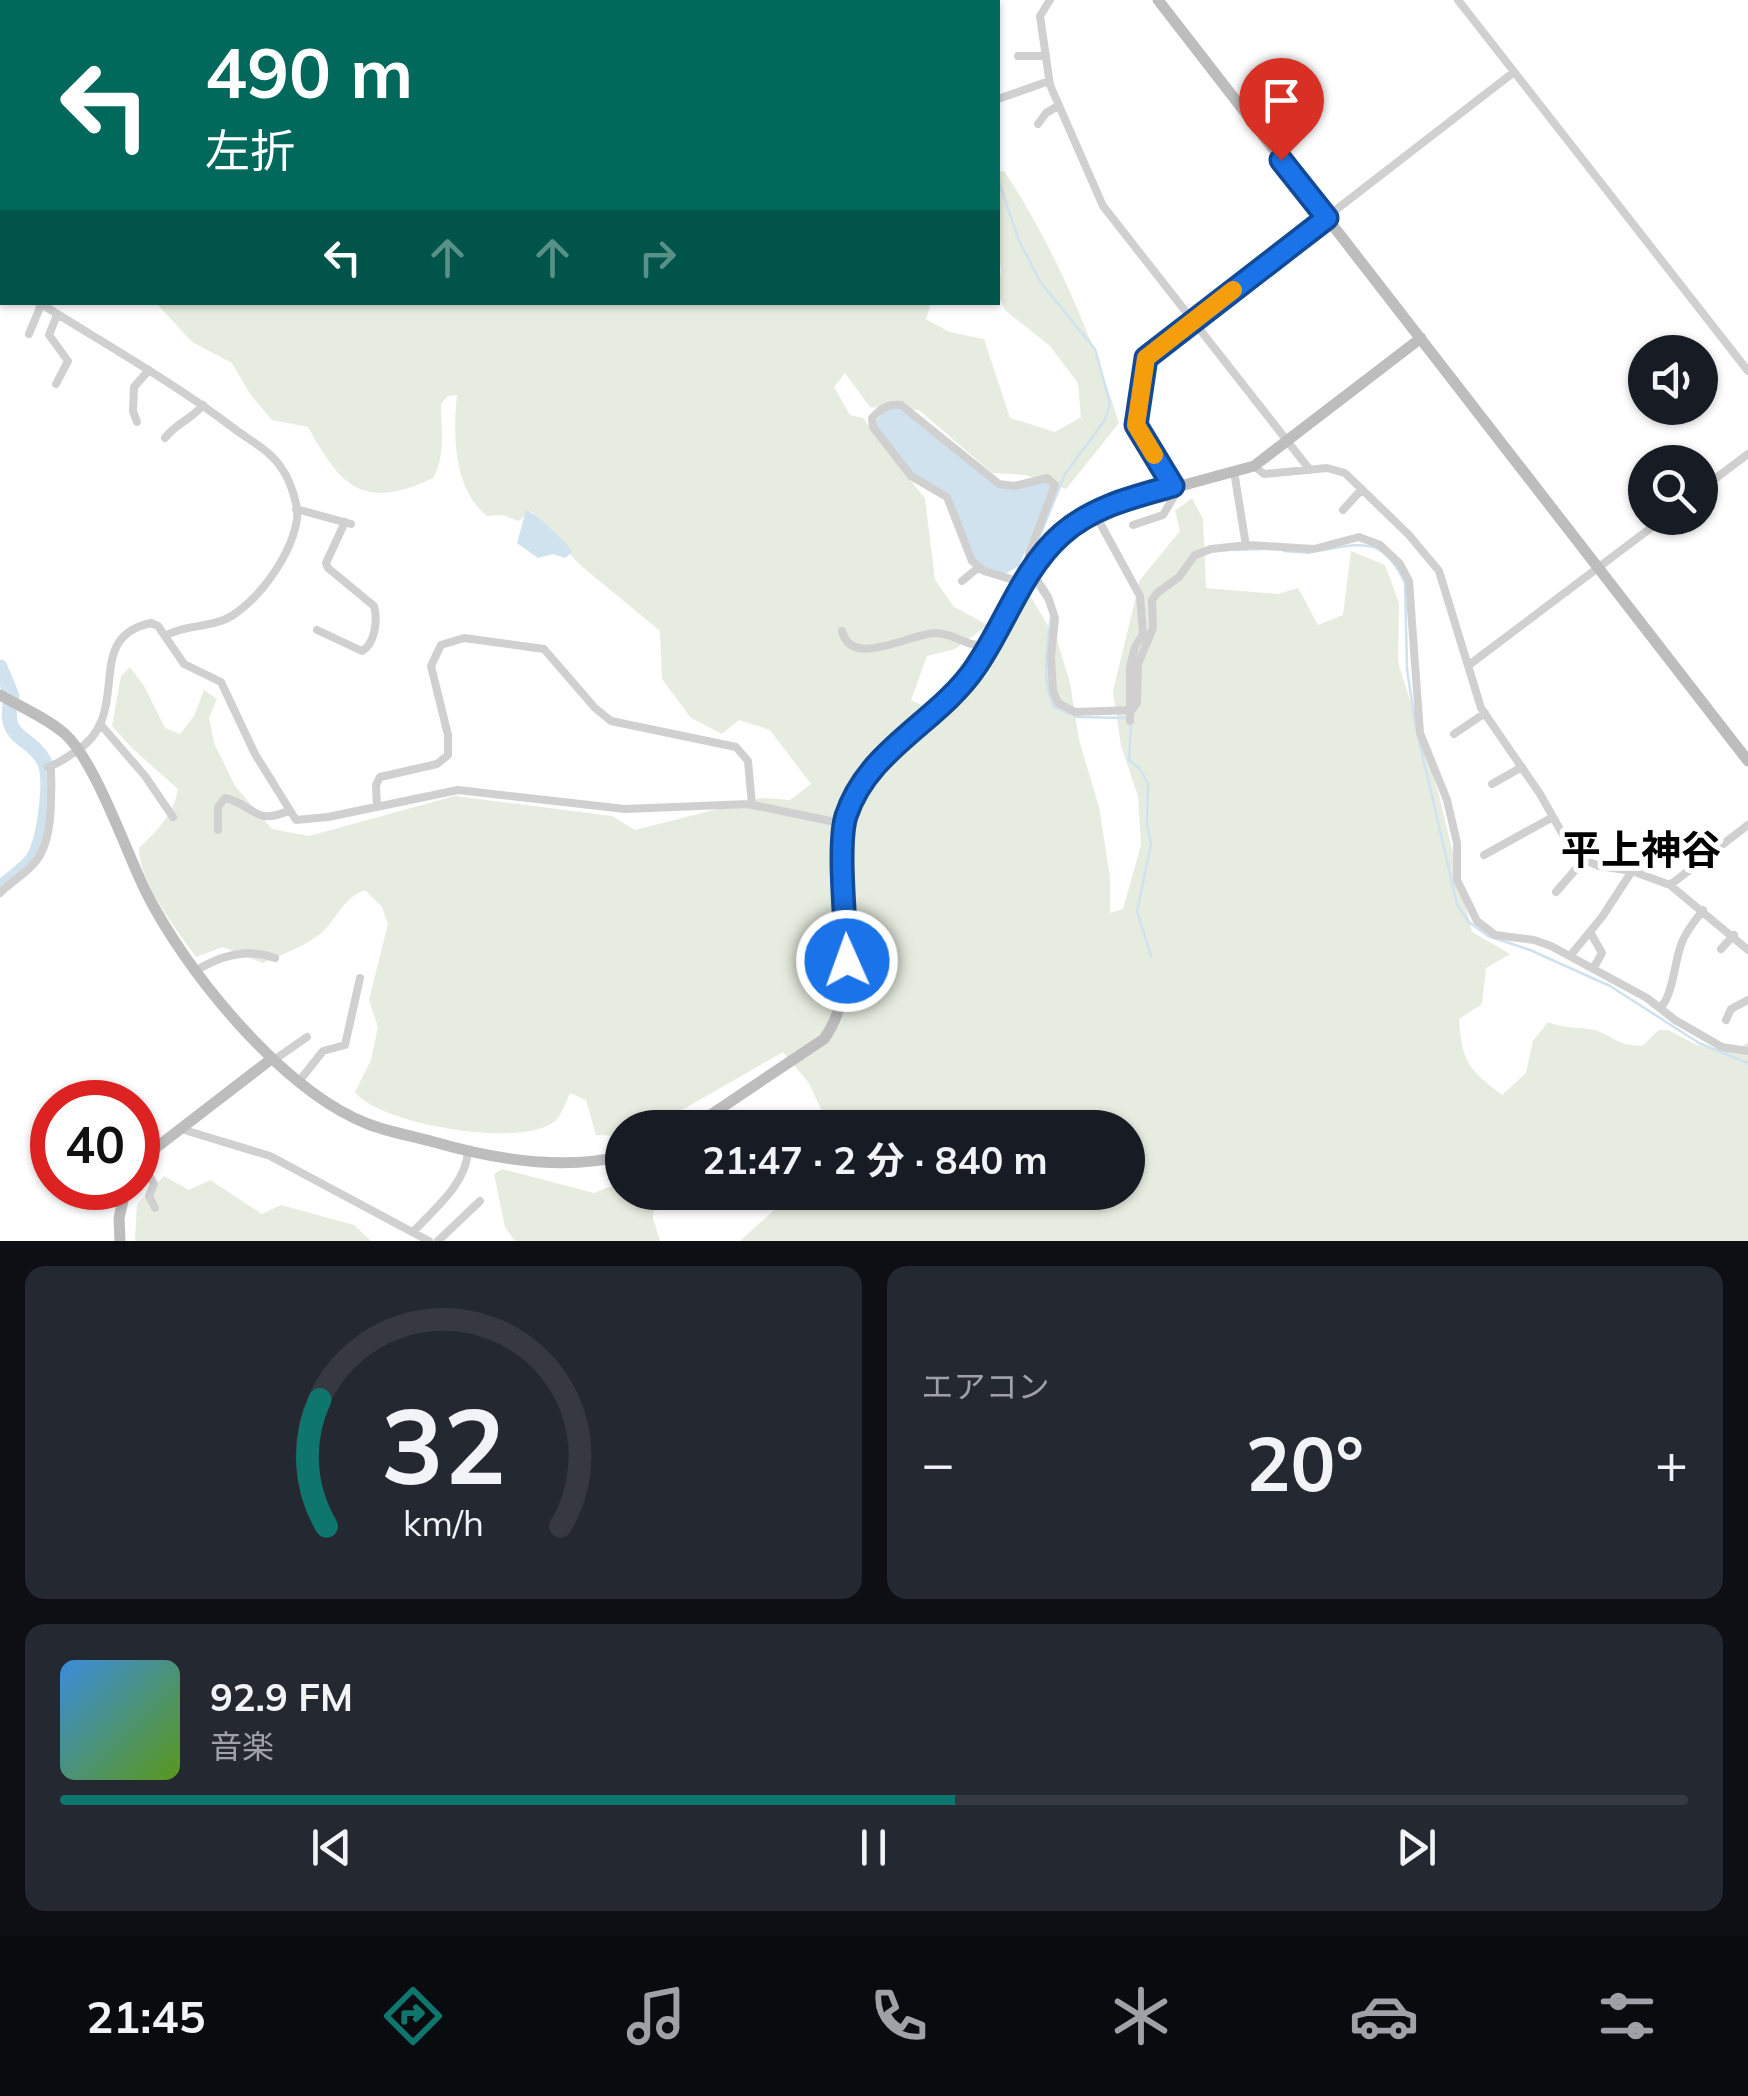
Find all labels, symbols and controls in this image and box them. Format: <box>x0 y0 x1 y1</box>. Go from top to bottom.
text: 490 m <box>205 28 413 116</box>
icon: left <box>40 40 170 170</box>
pin <box>1239 58 1324 161</box>
icon: arrive <box>1254 73 1309 128</box>
text: 左折 <box>205 122 295 178</box>
icon: left <box>315 230 370 285</box>
icon: ahead <box>420 230 475 285</box>
icon: ahead <box>525 230 580 285</box>
icon: right <box>630 230 685 285</box>
map controls <box>1628 335 1718 535</box>
button: sound <box>1628 335 1718 425</box>
button: search <box>1628 445 1718 535</box>
district label: 平上神谷 <box>1561 824 1721 874</box>
position arrow <box>795 909 899 1013</box>
speed limit sign: 40 <box>30 1080 160 1210</box>
text: 21:47 · 2 分 · 840 m <box>702 1136 1048 1184</box>
text: エアコン <box>922 1366 1050 1406</box>
text: 32 <box>381 1379 506 1510</box>
text: 20° <box>1246 1416 1364 1510</box>
text: − <box>922 1428 955 1497</box>
text: + <box>1655 1428 1688 1497</box>
text: km/h <box>403 1500 484 1545</box>
text: 92.9 FM <box>210 1673 353 1721</box>
text: 音楽 <box>210 1726 274 1766</box>
icon: previous <box>304 1820 359 1875</box>
icon: pause <box>846 1820 901 1875</box>
icon: next <box>1389 1820 1444 1875</box>
icon: directions <box>378 1981 448 2051</box>
icon: music <box>621 1981 691 2051</box>
icon: phone <box>864 1981 934 2051</box>
icon: climate <box>1106 1981 1176 2051</box>
icon: car <box>1349 1981 1419 2051</box>
icon: filters <box>1592 1981 1662 2051</box>
text: 21:45 <box>86 1988 206 2044</box>

